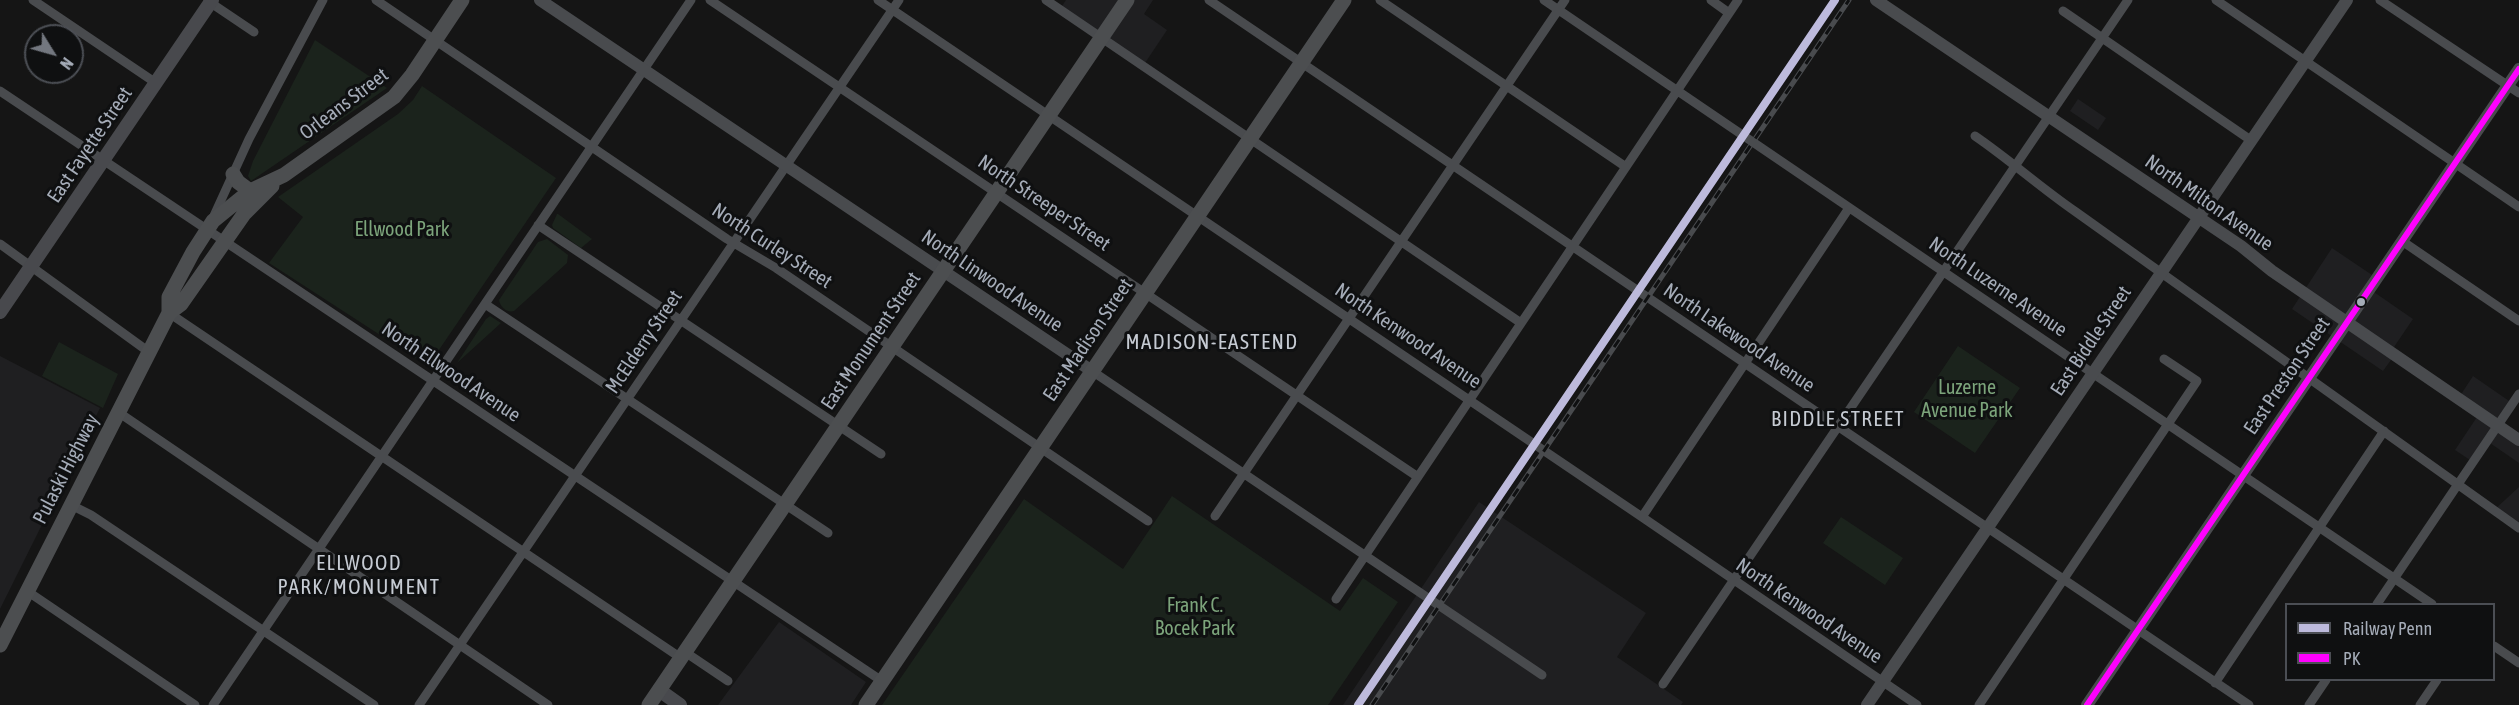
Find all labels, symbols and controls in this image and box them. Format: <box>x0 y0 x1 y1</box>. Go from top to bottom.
north arrow <box>24 24 84 84</box>
text: N <box>57 54 77 73</box>
street label: Orleans Street <box>295 63 393 145</box>
street label: East Fayette Street <box>42 83 138 207</box>
street label: North Streeper Street <box>973 150 1115 256</box>
street label: North Milton Avenue <box>2140 150 2278 256</box>
street label: North Curley Street <box>707 198 837 294</box>
park label: Ellwood Park <box>354 218 450 242</box>
street label: North Linwood Avenue <box>917 225 1067 337</box>
street label: North Luzerne Avenue <box>1924 232 2072 342</box>
street label: East Monument Street <box>816 268 926 414</box>
street label: East Madison Street <box>1038 274 1138 406</box>
street label: North Kenwood Avenue <box>1330 278 1486 394</box>
street label: North Lakewood Avenue <box>1659 278 1819 398</box>
street label: East Biddle Street <box>2045 282 2137 400</box>
street label: McElderry Street <box>601 286 687 398</box>
unlabelled marker <box>2355 296 2367 308</box>
street label: East Preston Street <box>2239 313 2335 439</box>
street label: North Ellwood Avenue <box>377 317 525 427</box>
district label: MADISON-EASTEND <box>1125 329 1299 355</box>
park label: Luzerne Avenue Park <box>1921 376 2013 423</box>
district label: BIDDLE STREET <box>1771 406 1905 432</box>
street label: Pulaski Highway <box>28 410 104 528</box>
district label: ELLWOOD PARK/MONUMENT <box>278 550 440 600</box>
street label: North Kenwood Avenue <box>1731 553 1887 669</box>
park label: Frank C. Bocek Park <box>1155 594 1235 641</box>
legend <box>2285 603 2495 681</box>
text: Railway Penn <box>2343 618 2432 639</box>
text: PK <box>2343 648 2361 669</box>

